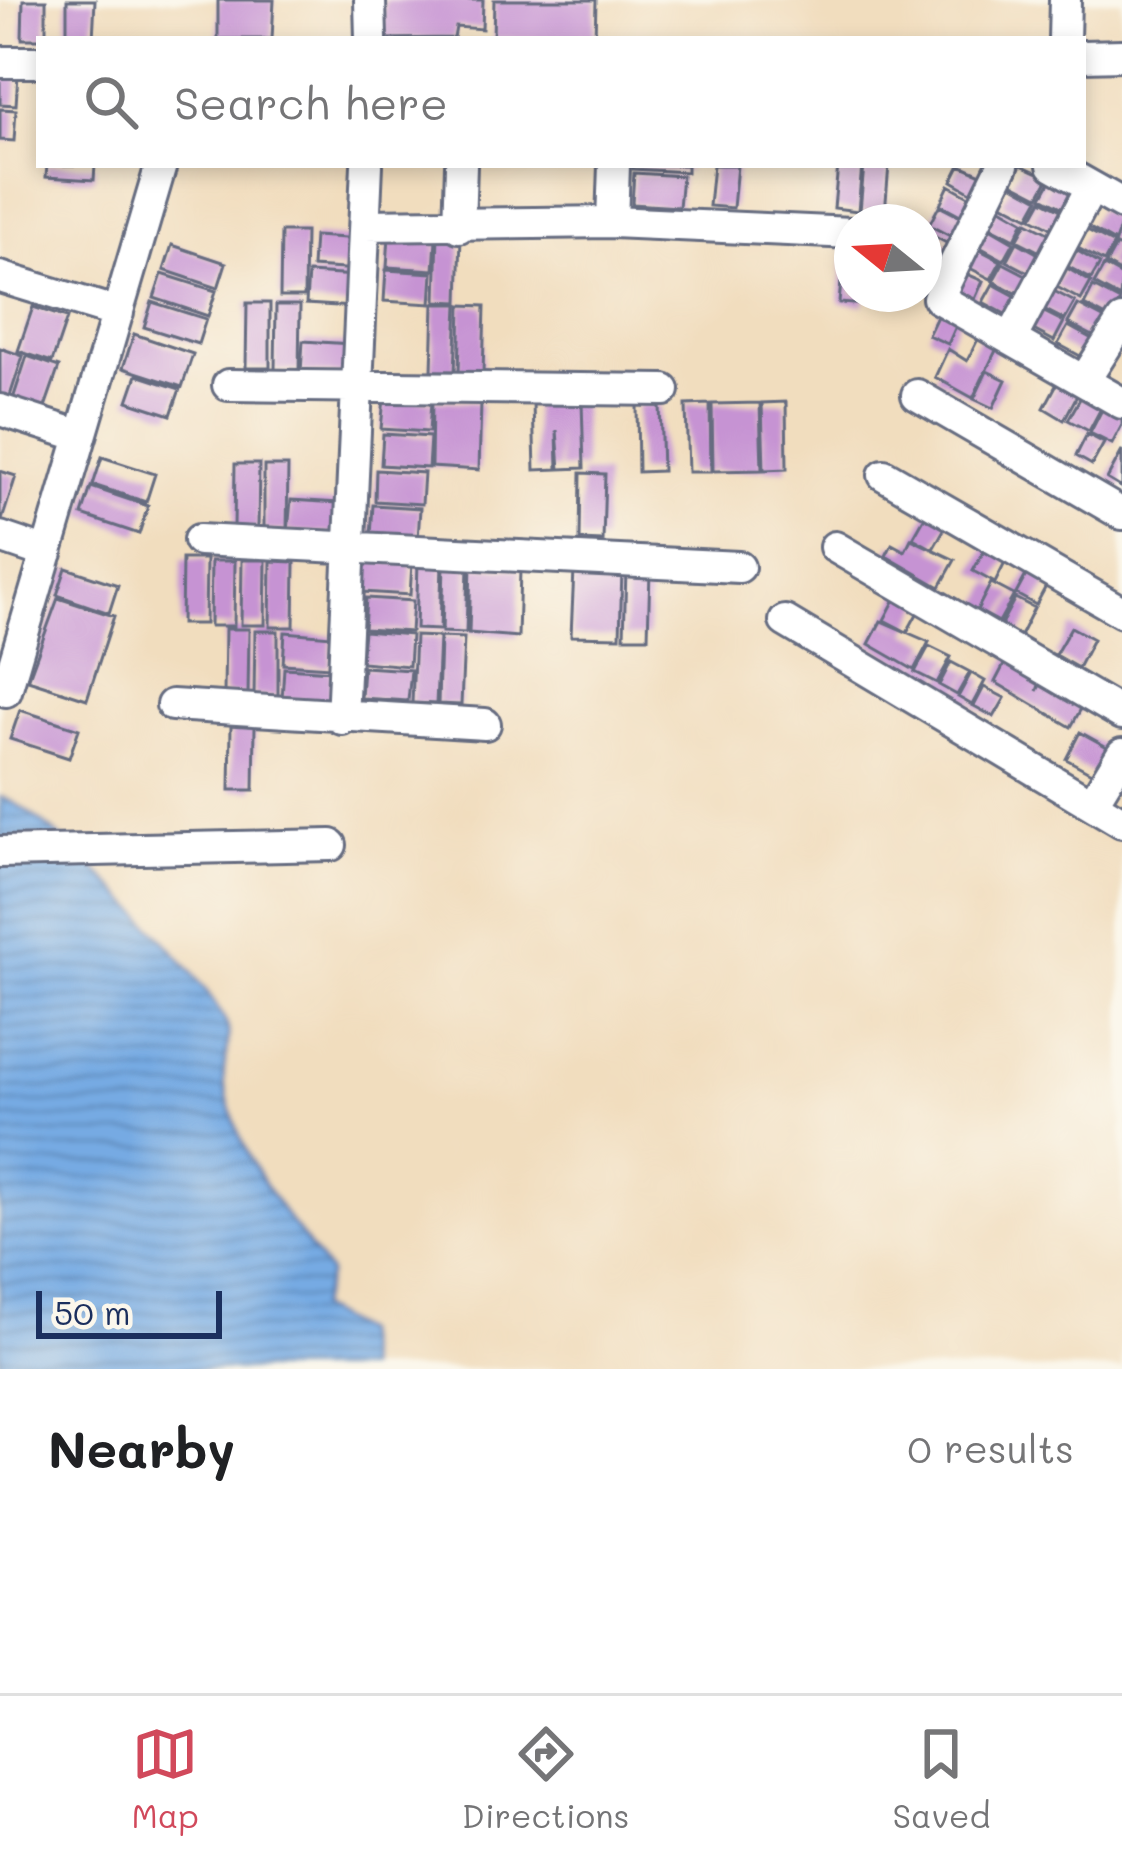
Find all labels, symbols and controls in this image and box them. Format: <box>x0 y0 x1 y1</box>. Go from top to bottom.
search box <box>36 36 1086 168</box>
icon: search <box>78 69 144 135</box>
text: Search here <box>174 73 448 131</box>
north arrow <box>834 204 942 312</box>
scale bar <box>36 1285 222 1338</box>
text: 50 m <box>54 1290 130 1333</box>
text: Nearby <box>48 1414 235 1481</box>
text: 0 results <box>908 1422 1074 1473</box>
tab: Map <box>132 1721 199 1836</box>
tab: Directions <box>462 1721 629 1836</box>
tab: Saved <box>893 1721 990 1836</box>

